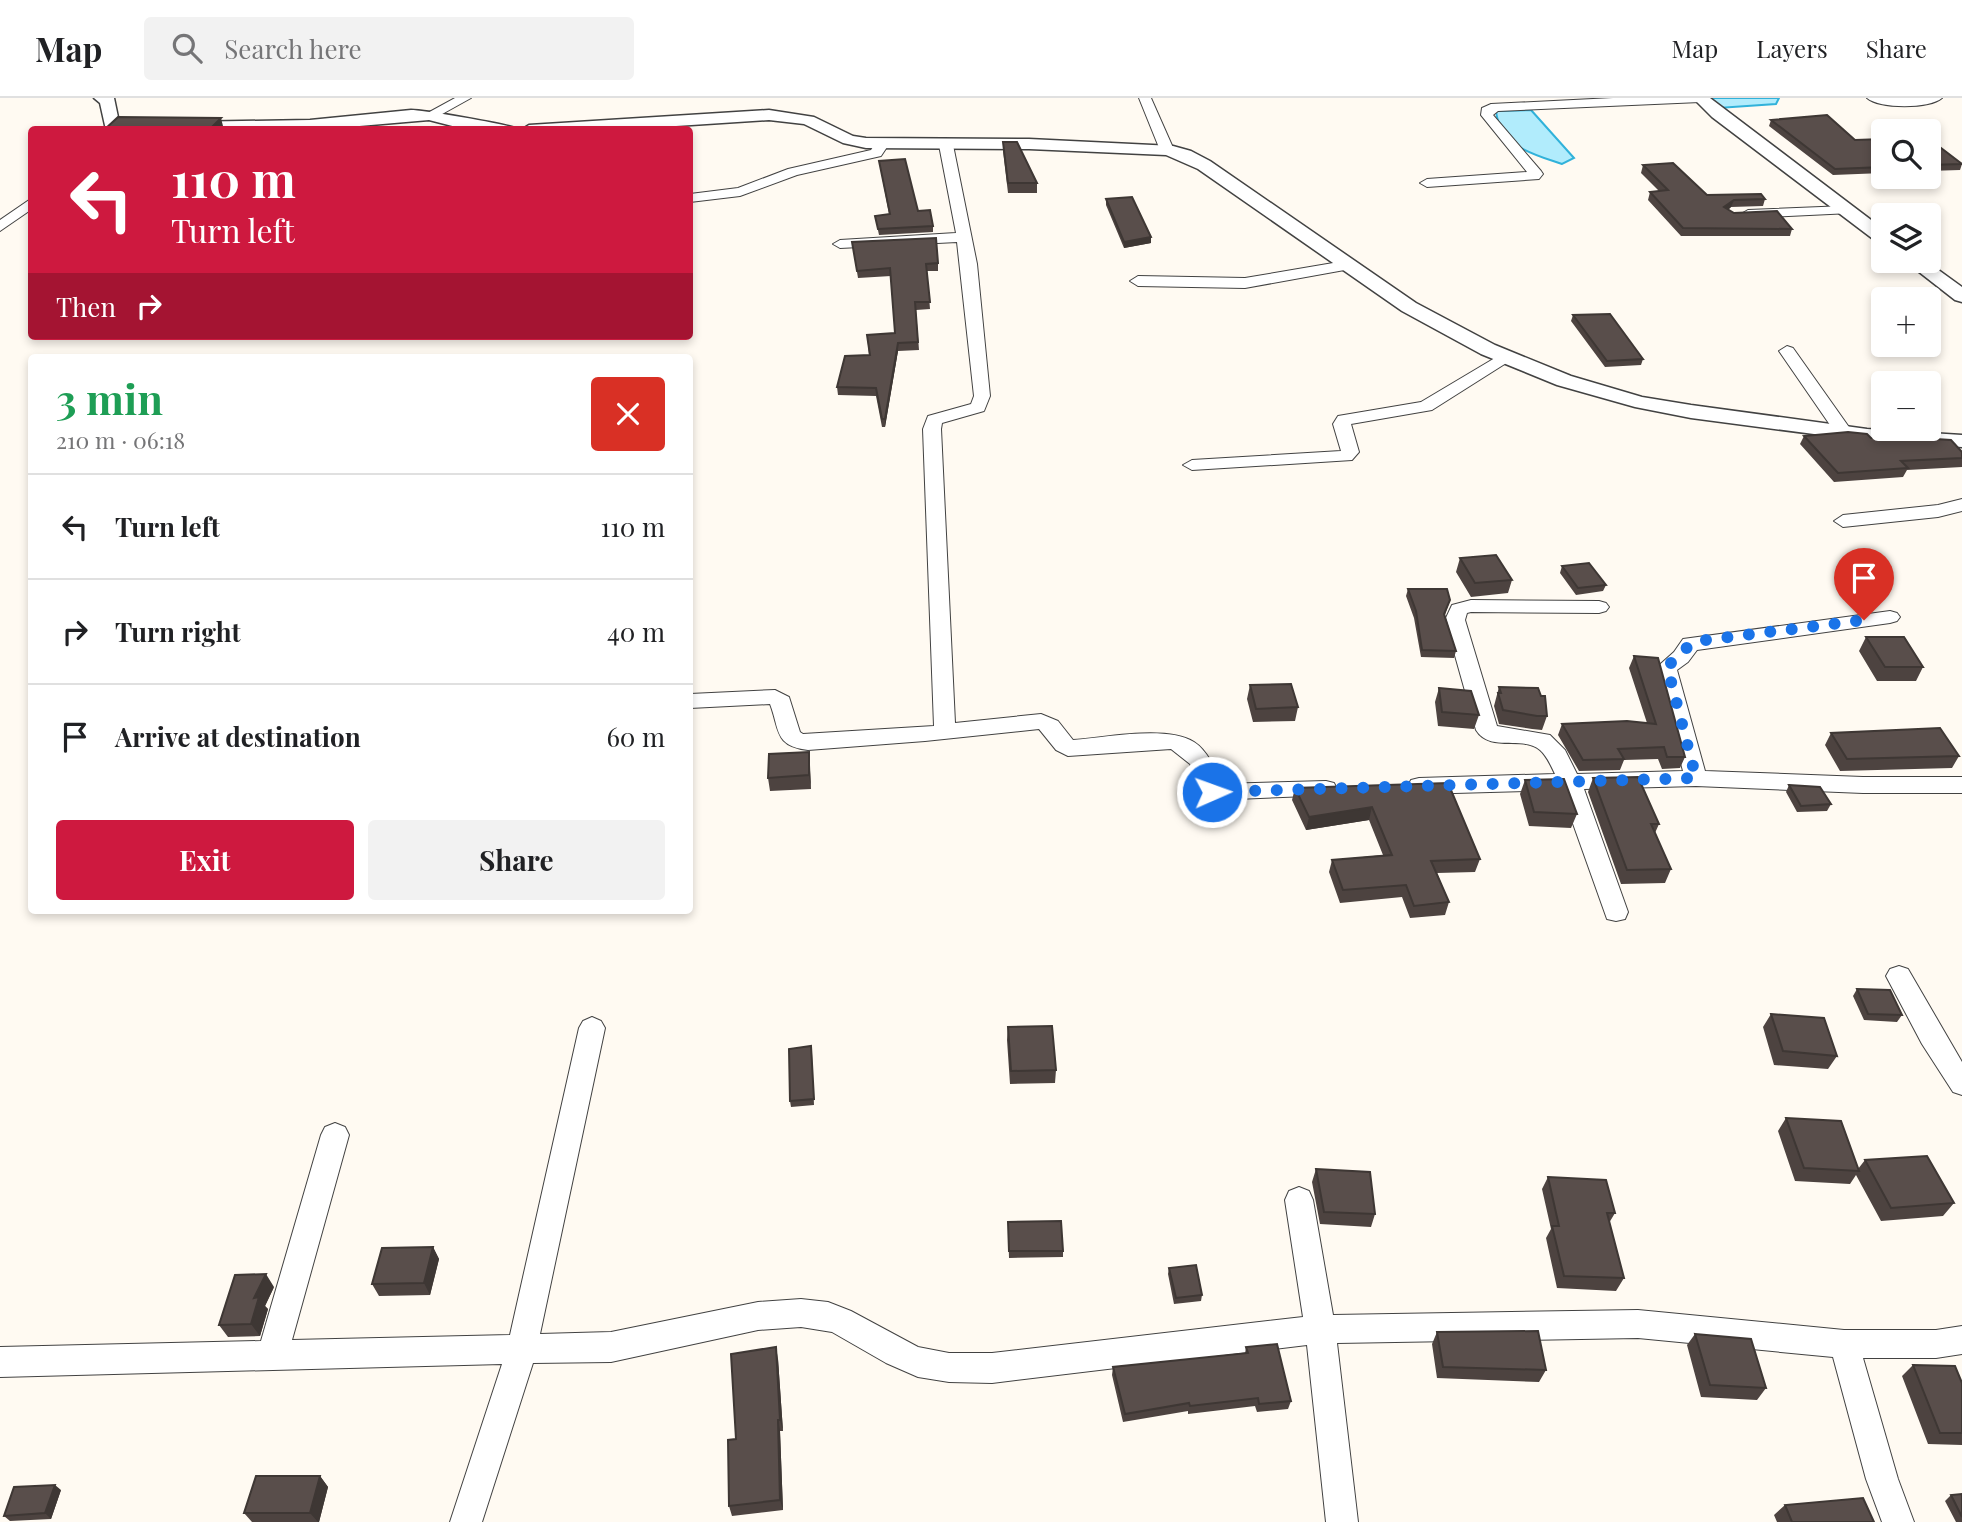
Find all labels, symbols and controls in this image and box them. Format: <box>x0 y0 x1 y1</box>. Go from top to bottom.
search box <box>144 17 634 80</box>
text: Map <box>35 26 102 70</box>
icon: search <box>168 29 206 67</box>
text: Search here <box>224 31 362 66</box>
text: Map <box>1672 32 1718 64</box>
text: Layers <box>1756 32 1828 64</box>
text: Share <box>1866 32 1927 64</box>
map controls <box>1871 119 1941 441</box>
button: search <box>1871 119 1941 189</box>
text: 110 m <box>171 145 296 210</box>
icon: left <box>56 154 147 245</box>
button: layers <box>1871 203 1941 273</box>
text: Turn left <box>171 208 295 251</box>
icon: right <box>130 287 168 325</box>
button: + <box>1871 287 1941 357</box>
text: Then <box>56 289 116 324</box>
text: 3 min <box>56 370 163 426</box>
button: − <box>1871 371 1941 441</box>
button: close <box>591 377 665 451</box>
text: 210 m · 06:18 <box>56 424 185 455</box>
icon: left <box>56 508 94 546</box>
text: Turn left <box>115 509 220 544</box>
text: 110 m <box>601 509 665 544</box>
pin <box>1834 548 1894 620</box>
icon: arrive <box>1845 559 1883 597</box>
icon: right <box>56 613 94 651</box>
text: Turn right <box>115 614 241 649</box>
text: 40 m <box>607 614 665 649</box>
icon: arrive <box>56 718 94 756</box>
text: Arrive at destination <box>115 719 361 754</box>
text: 60 m <box>606 719 665 754</box>
position arrow <box>1175 755 1249 829</box>
button: Exit <box>56 820 354 900</box>
button: Share <box>368 820 665 900</box>

